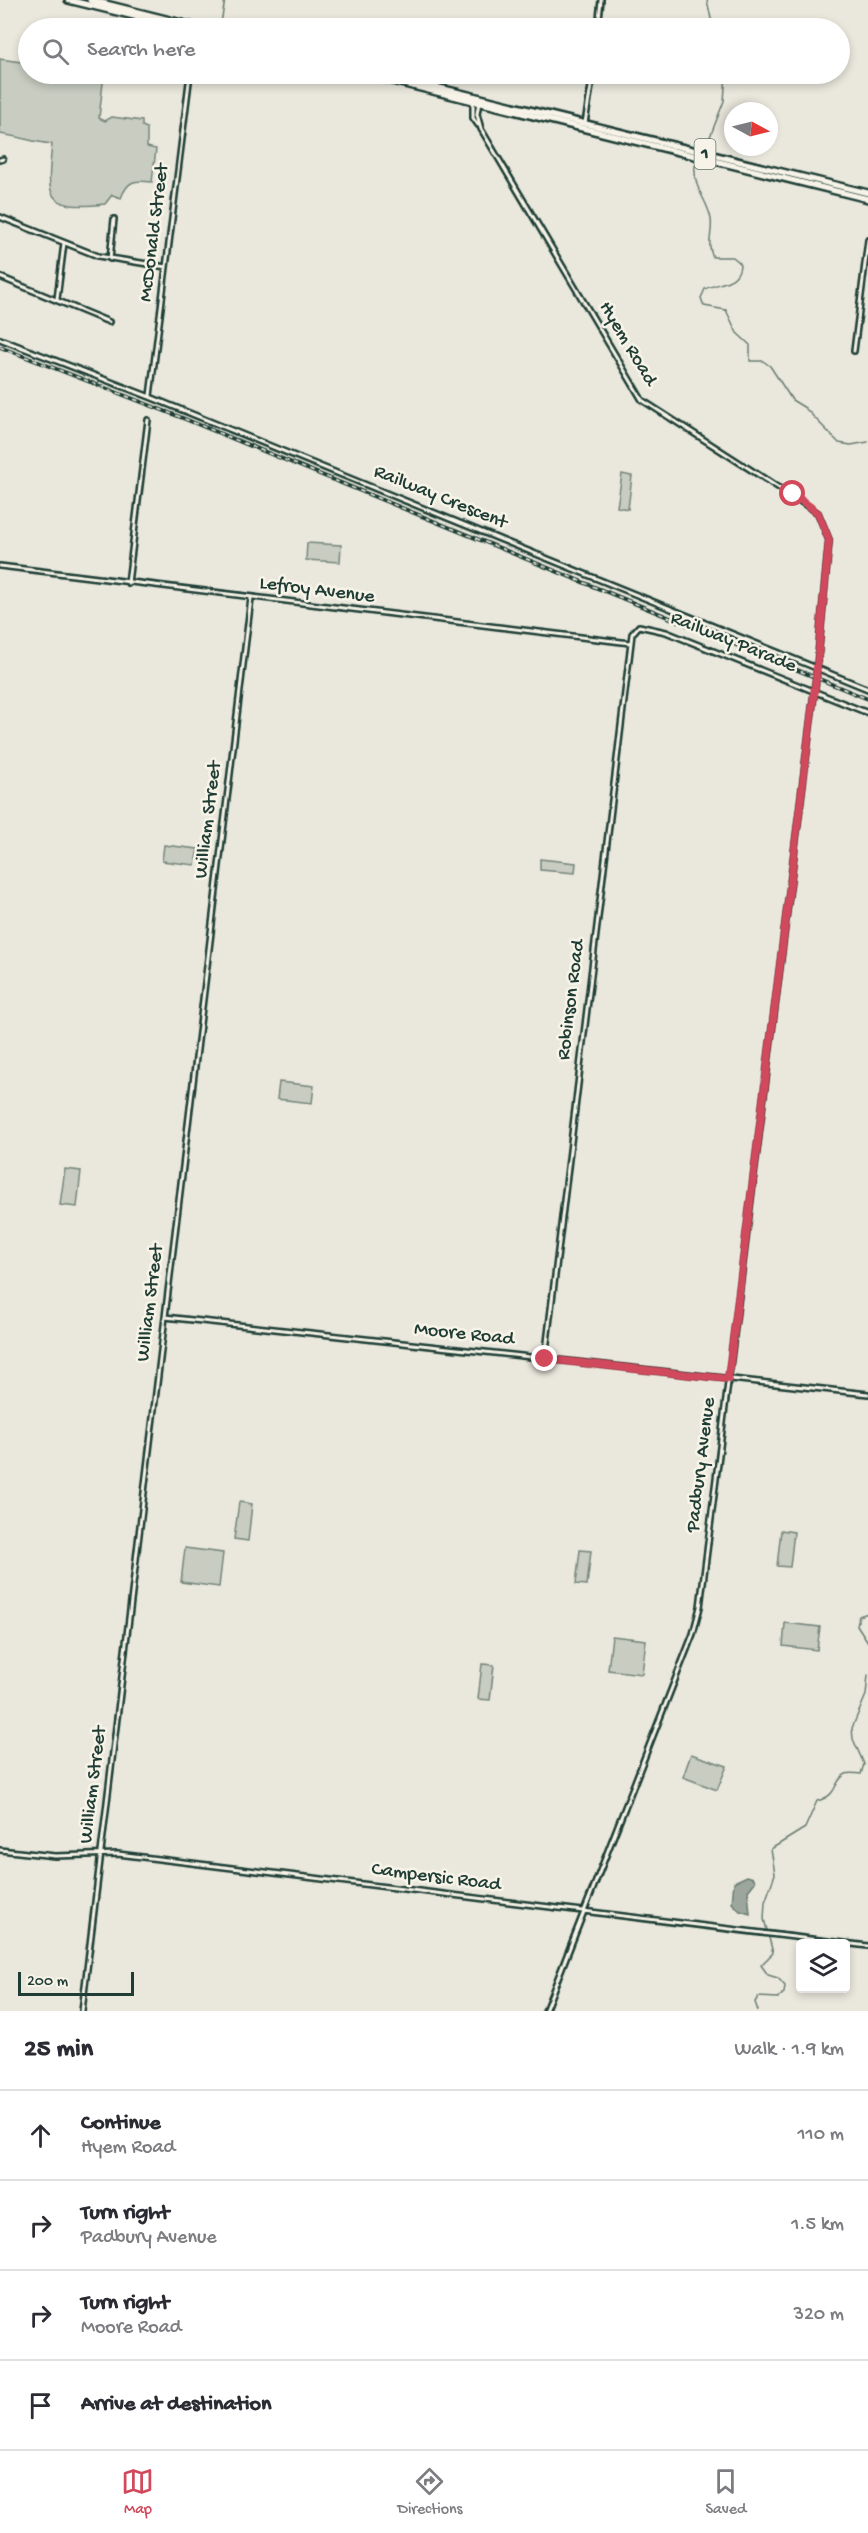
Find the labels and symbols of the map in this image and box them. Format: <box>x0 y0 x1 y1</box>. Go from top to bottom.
north arrow <box>724 102 778 156</box>
road number: 1 <box>694 139 716 169</box>
street label: McDonald Street <box>135 161 175 303</box>
street label: Hyem Road <box>593 298 662 392</box>
street label: Railway Crescent <box>370 461 512 536</box>
route start <box>779 480 805 506</box>
street label: Lefroy Avenue <box>258 573 377 610</box>
street label: Railway Parade <box>667 607 800 679</box>
street label: William Street <box>190 758 228 880</box>
street label: Robinson Road <box>553 936 591 1061</box>
street label: William Street <box>132 1241 170 1363</box>
street label: Moore Road <box>413 1318 517 1352</box>
route end <box>531 1345 557 1371</box>
street label: Padbury Avenue <box>682 1396 722 1535</box>
street label: William Street <box>75 1723 113 1845</box>
street label: Campersic Road <box>370 1859 504 1898</box>
scale bar <box>18 1969 134 1996</box>

